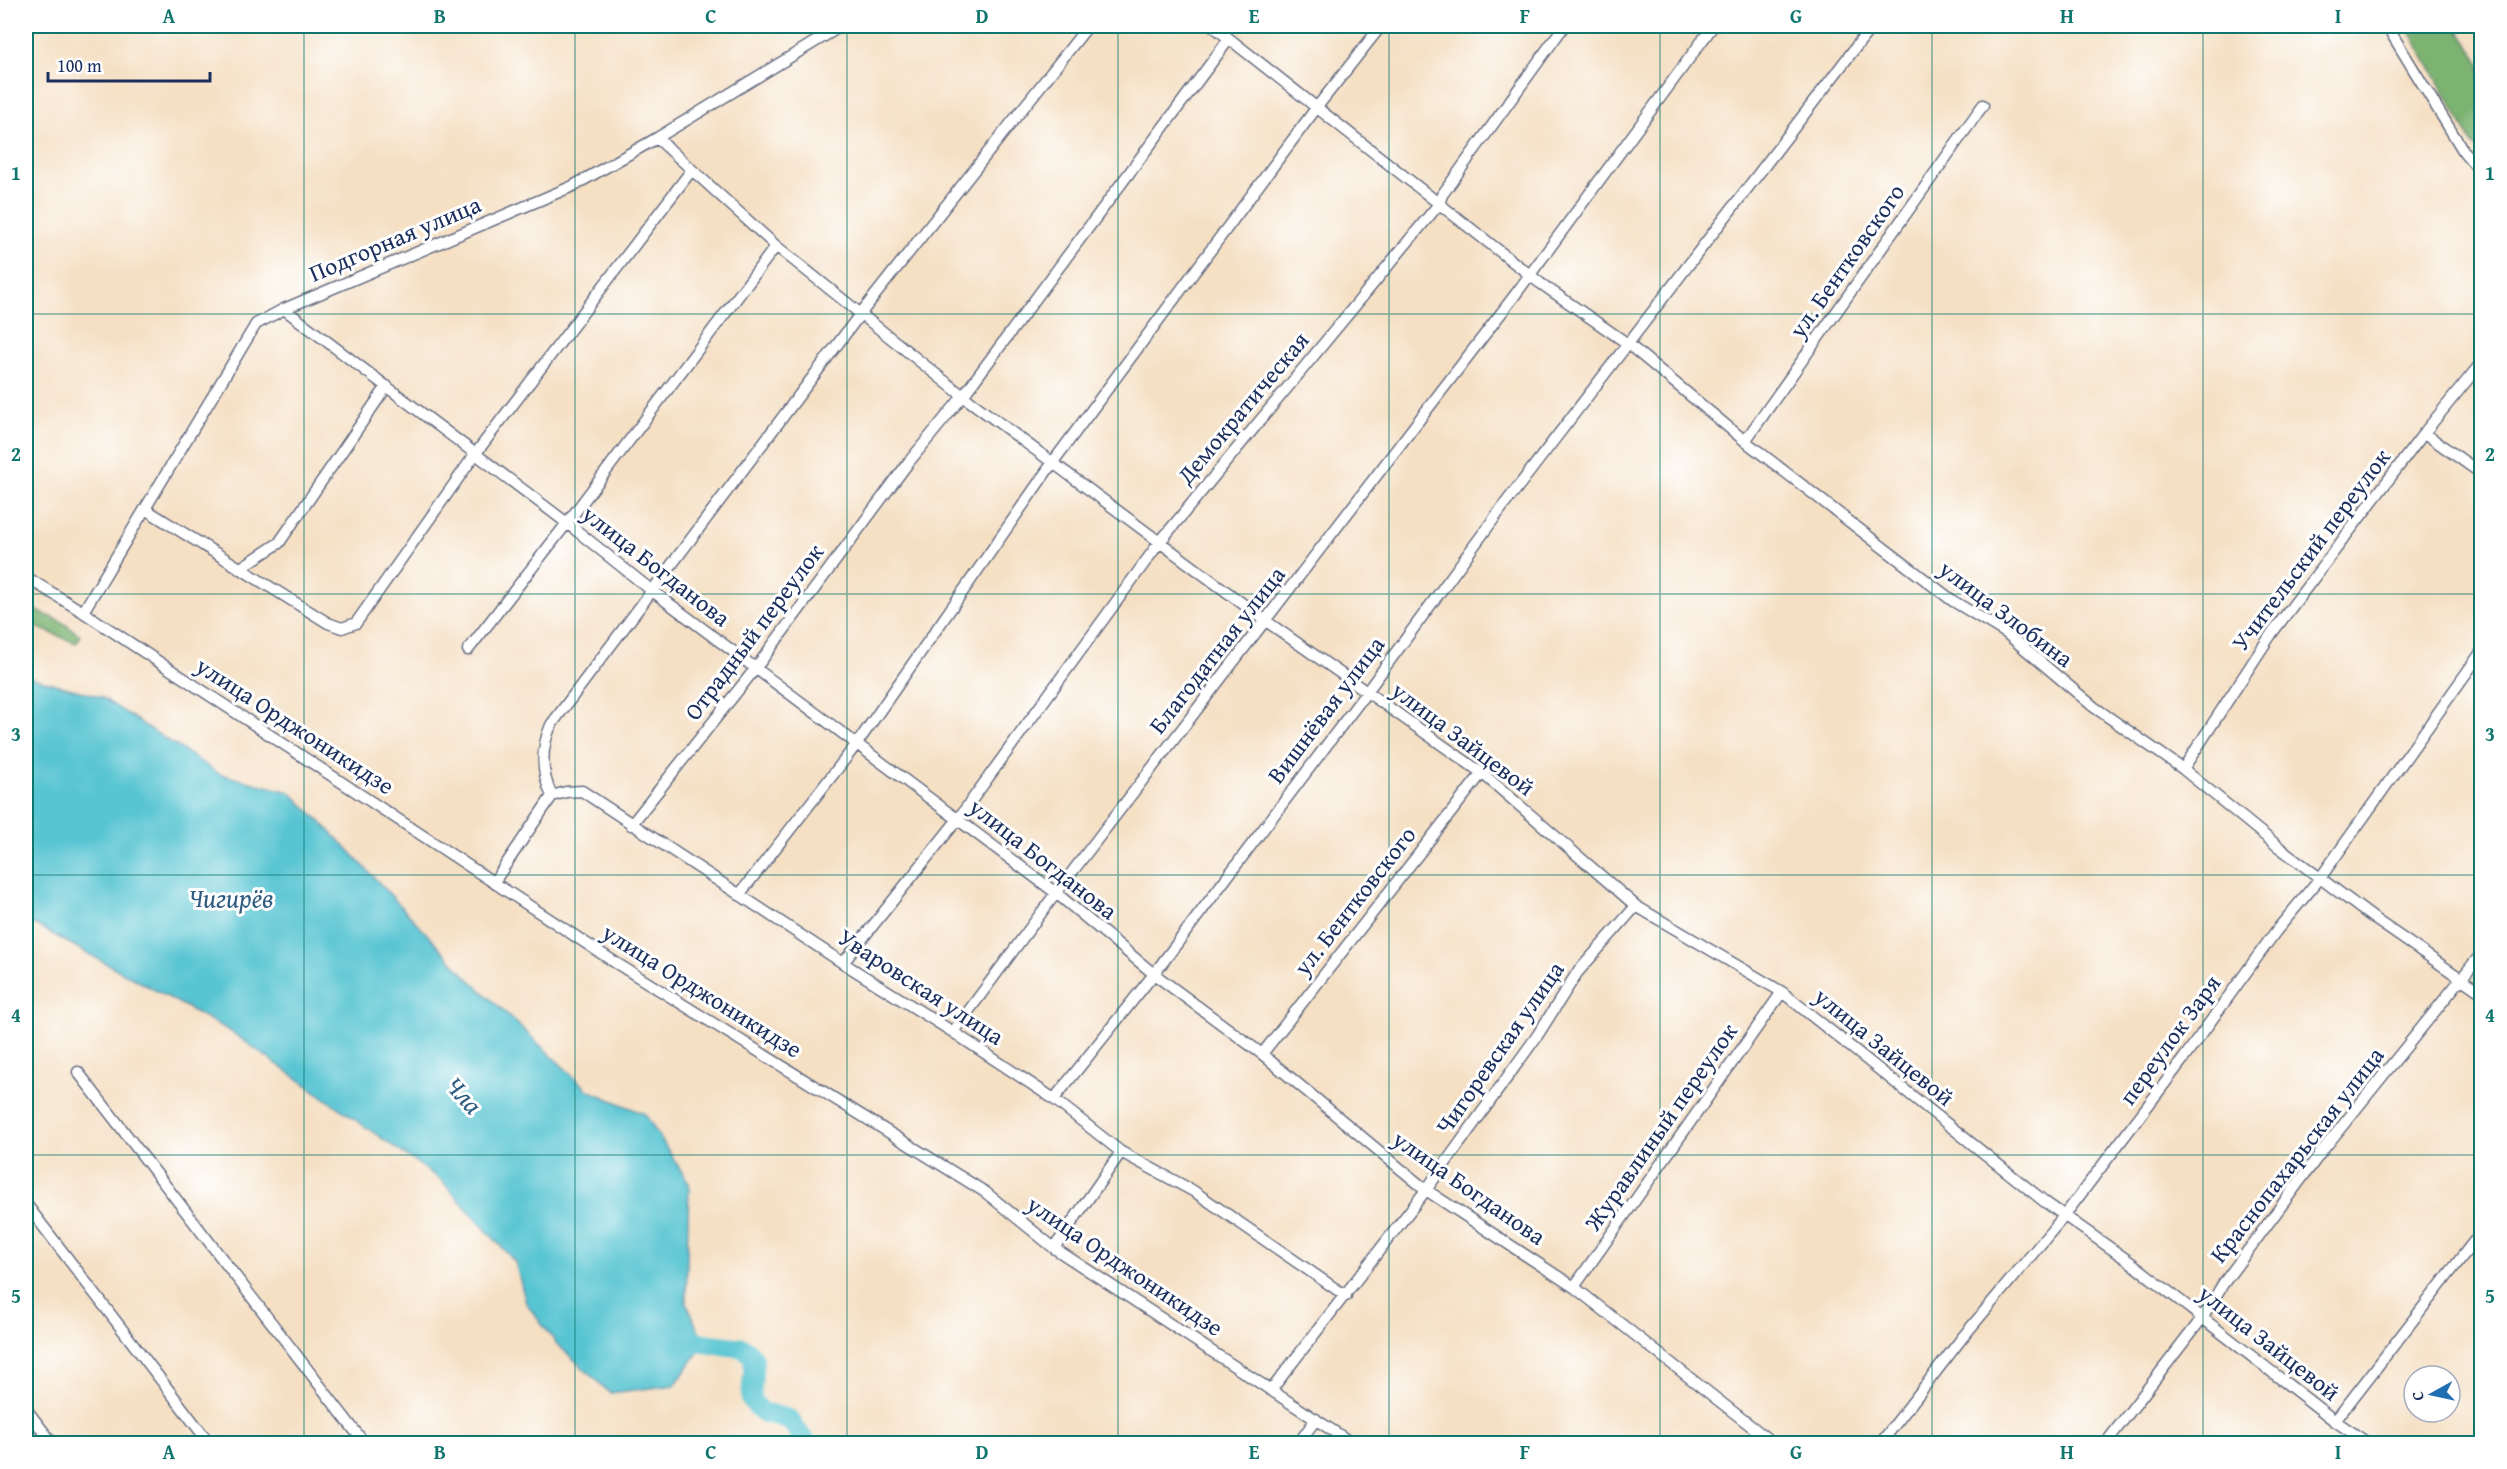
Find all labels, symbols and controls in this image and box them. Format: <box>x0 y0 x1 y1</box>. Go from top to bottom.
text: A <box>163 1 176 30</box>
text: B <box>434 1 446 30</box>
text: C <box>705 1 717 30</box>
text: D <box>975 1 989 30</box>
text: E <box>1249 1 1260 30</box>
text: F <box>1520 1 1530 30</box>
text: G <box>1790 1 1802 30</box>
text: H <box>2060 1 2074 30</box>
text: I <box>2335 1 2341 30</box>
scale bar <box>48 45 210 83</box>
text: 100 m <box>57 52 102 79</box>
text: 1 <box>11 158 21 187</box>
text: 1 <box>2485 158 2495 187</box>
street label: ул. Бентковского <box>1780 176 1913 346</box>
street label: Подгорная улица <box>303 186 487 291</box>
street label: Демократическая <box>1168 324 1317 492</box>
text: 2 <box>11 439 21 468</box>
text: 2 <box>2485 439 2495 468</box>
street label: Учительский переулок <box>2223 441 2399 658</box>
street label: улица Богданова <box>574 496 738 635</box>
street label: Отрадный переулок <box>675 536 832 727</box>
street label: улица Злобина <box>1931 551 2081 676</box>
street label: Благодатная улица <box>1140 558 1294 741</box>
street label: Вишнёвая улица <box>1258 628 1393 791</box>
street label: улица Орджоникидзе <box>188 648 401 803</box>
street label: улица Зайцевой <box>1384 672 1542 804</box>
text: 3 <box>11 719 21 748</box>
text: 3 <box>2485 719 2495 748</box>
street label: улица Богданова <box>961 789 1125 928</box>
street label: ул. Бентковского <box>1284 818 1424 984</box>
water label: Чигирёв <box>189 878 273 917</box>
street label: улица Орджоникидзе <box>595 914 809 1066</box>
street label: Уваровская улица <box>831 920 1012 1054</box>
street label: Чигоревская улица <box>1427 954 1573 1141</box>
street label: переулок Заря <box>2110 967 2229 1112</box>
street label: улица Зайцевой <box>1806 978 1962 1114</box>
text: 4 <box>11 1000 21 1029</box>
text: 4 <box>2485 1000 2495 1029</box>
street label: Журавлиный переулок <box>1575 1015 1746 1239</box>
street label: Краснопахарьская улица <box>2201 1039 2393 1270</box>
water label: Чла <box>437 1067 492 1123</box>
street label: улица Богданова <box>1385 1121 1553 1254</box>
street label: улица Орджоникидзе <box>1019 1186 1230 1344</box>
street label: улица Зайцевой <box>2190 1275 2348 1409</box>
text: 5 <box>11 1281 21 1310</box>
text: 5 <box>2485 1281 2495 1310</box>
north arrow <box>2402 1364 2462 1424</box>
text: С <box>2405 1390 2430 1402</box>
text: A <box>163 1437 176 1466</box>
text: B <box>434 1437 446 1466</box>
text: C <box>705 1437 717 1466</box>
text: D <box>975 1437 989 1466</box>
text: E <box>1249 1437 1260 1466</box>
text: F <box>1520 1437 1530 1466</box>
text: G <box>1790 1437 1802 1466</box>
text: H <box>2060 1437 2074 1466</box>
text: I <box>2335 1437 2341 1466</box>

